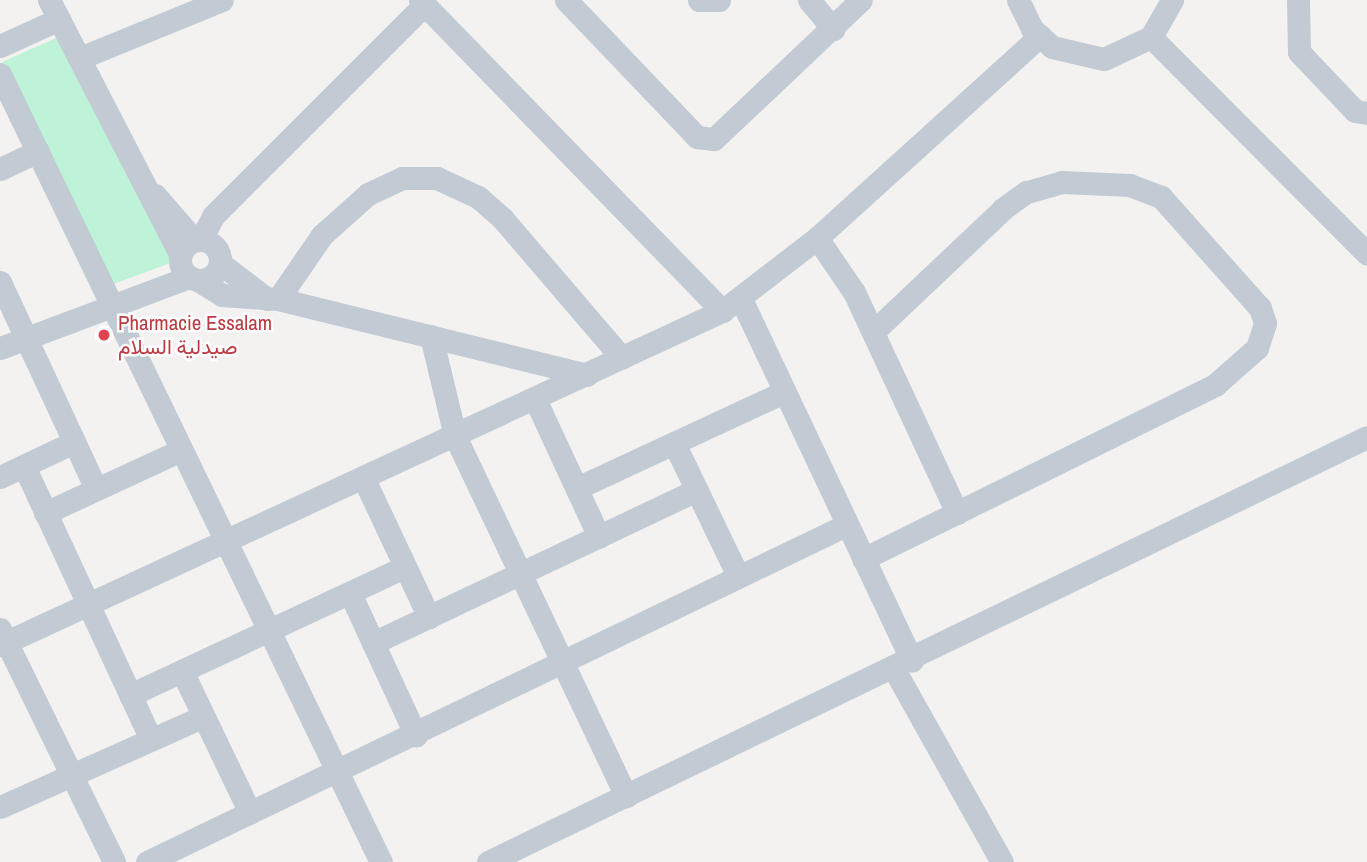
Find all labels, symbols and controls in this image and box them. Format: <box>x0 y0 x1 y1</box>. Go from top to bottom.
place label: Pharmacie Essalam صيدلية السلام <box>118 310 272 360</box>
marker: Pharmacie Essalam صيدلية السلام <box>96 327 112 343</box>

